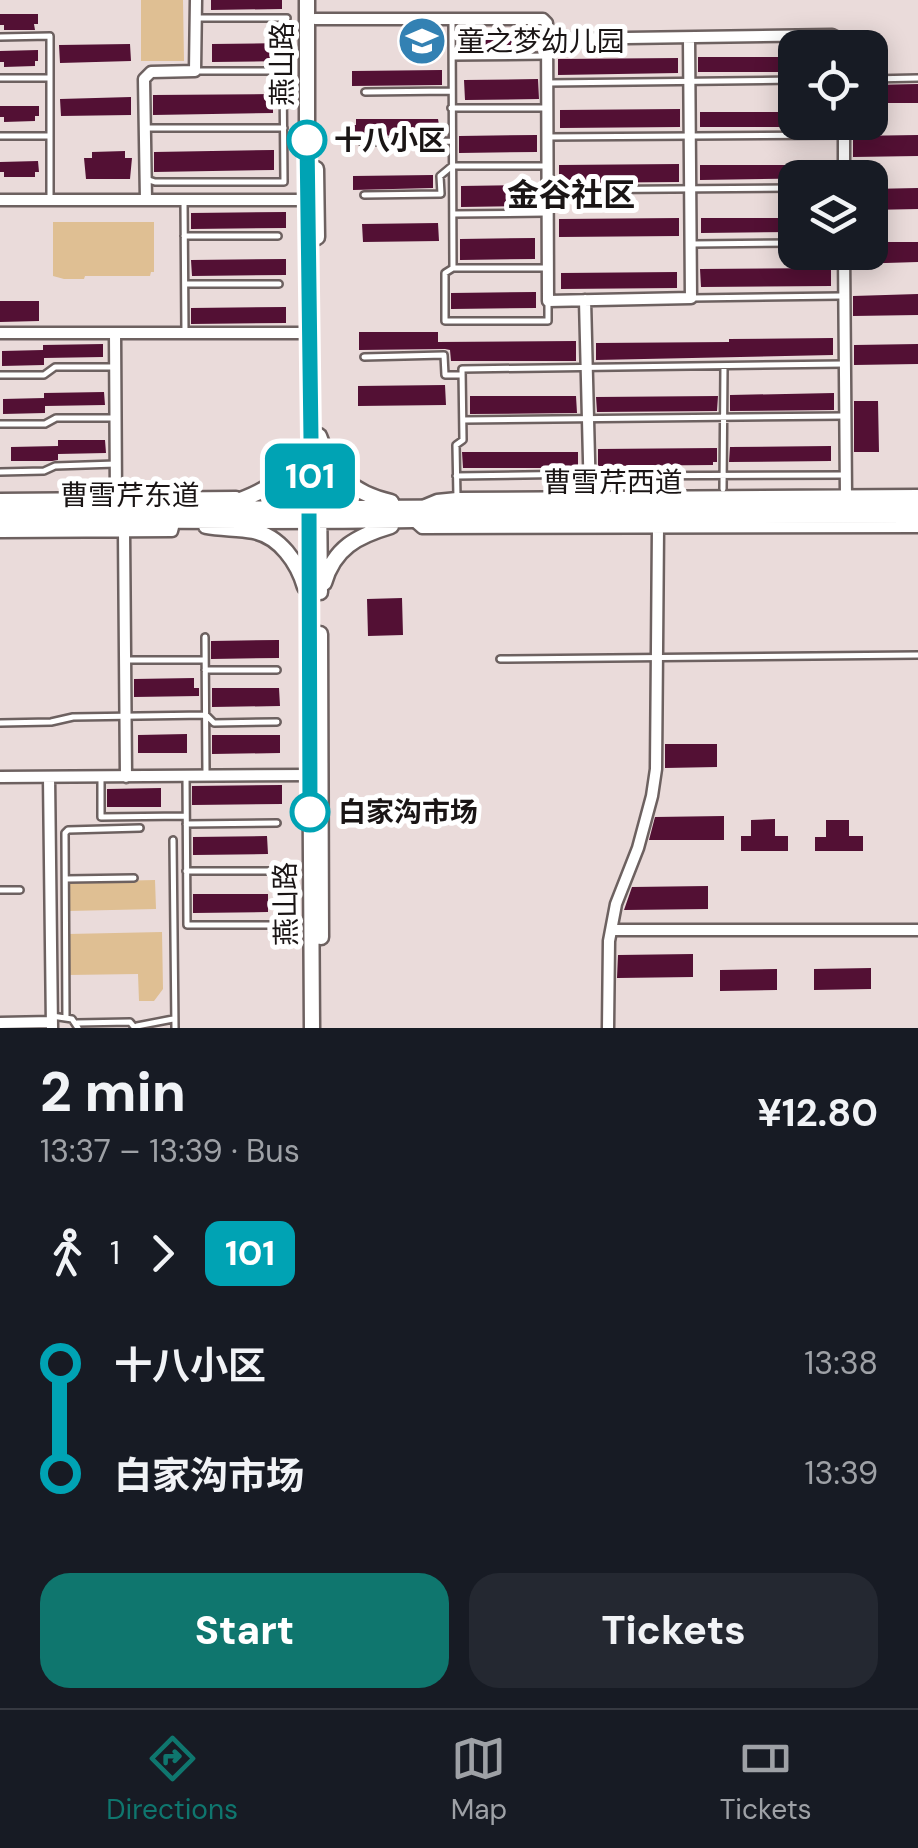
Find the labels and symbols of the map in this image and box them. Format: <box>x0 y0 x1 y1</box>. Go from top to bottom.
school or university icon: 童之梦幼儿园 <box>396 15 448 67</box>
street label: 燕山路 <box>264 22 301 106</box>
place label: 童之梦幼儿园 <box>457 23 625 60</box>
marker: 十八小区 <box>288 121 326 159</box>
place label: 十八小区 <box>334 122 446 159</box>
district label: 金谷社区 <box>507 174 635 216</box>
line badge: 101 <box>252 444 368 508</box>
street label: 曹雪芹西道 <box>543 464 683 501</box>
street label: 曹雪芹东道 <box>60 477 200 514</box>
marker: 白家沟市场 <box>291 793 329 831</box>
place label: 白家沟市场 <box>338 794 478 831</box>
street label: 燕山路 <box>267 862 305 946</box>

